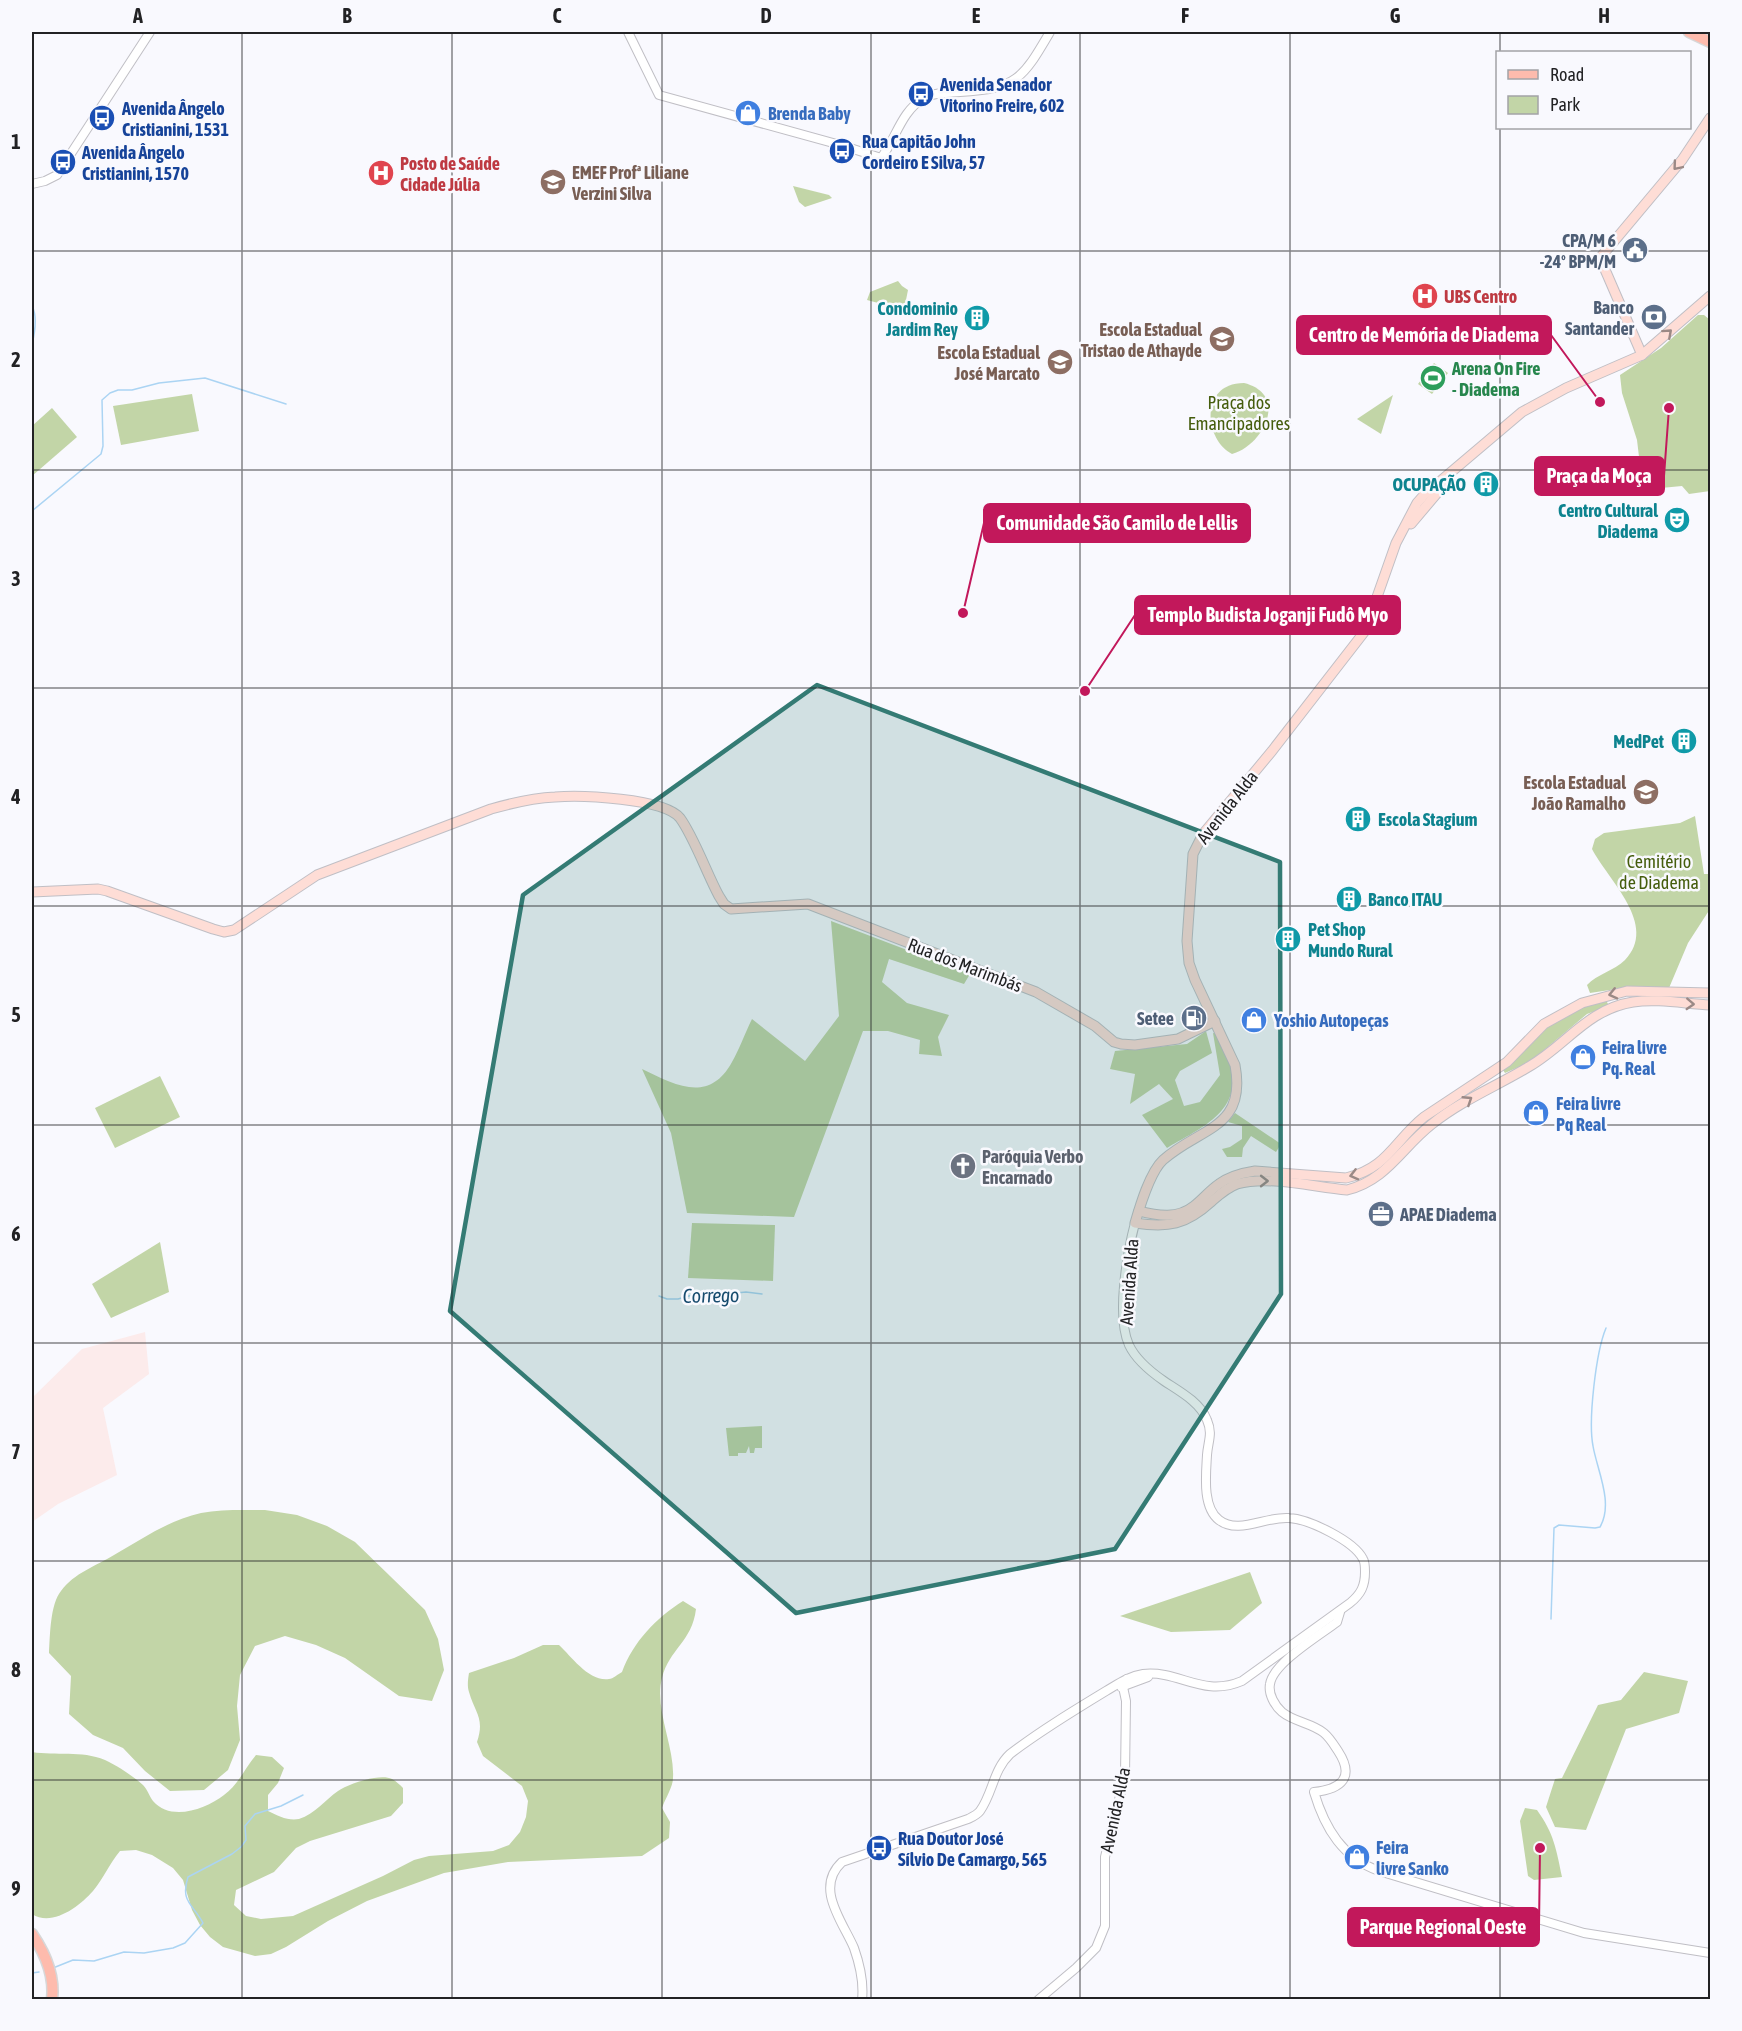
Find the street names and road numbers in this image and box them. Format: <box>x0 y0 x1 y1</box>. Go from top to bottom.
street label: Avenida Alda <box>1192 766 1262 848</box>
street label: Rua dos Marimbás <box>905 934 1025 996</box>
street label: Avenida Alda <box>1115 1238 1143 1326</box>
street label: Avenida Alda <box>1096 1765 1134 1855</box>

